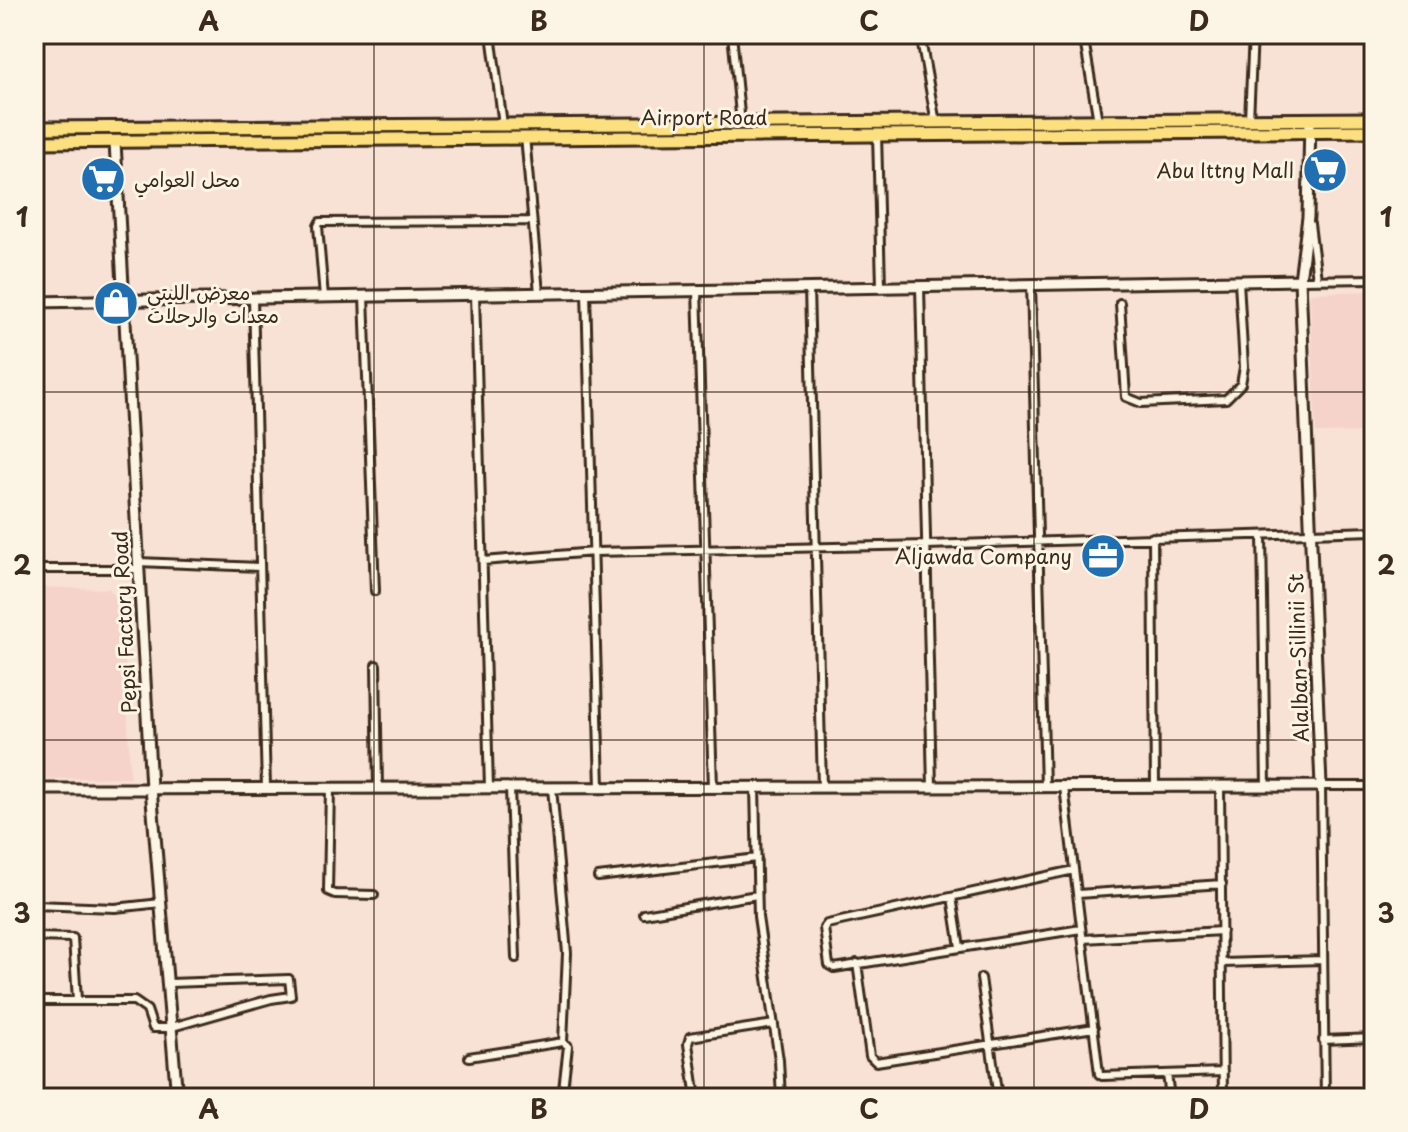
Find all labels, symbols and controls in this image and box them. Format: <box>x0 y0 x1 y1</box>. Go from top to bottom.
text: A <box>199 1 219 40</box>
text: B <box>530 1 548 40</box>
text: C <box>859 1 879 40</box>
text: D <box>1189 1 1209 40</box>
street label: Airport Road <box>640 102 768 132</box>
supermarket icon: Abu Ittny Mall <box>1301 146 1349 194</box>
supermarket icon: محل العوامي <box>79 155 127 203</box>
place label: Abu Ittny Mall <box>1157 155 1294 185</box>
place label: محل العوامي <box>134 164 240 198</box>
text: 1 <box>16 197 28 236</box>
text: 1 <box>1380 197 1392 236</box>
place label: معرض الليتي معدات والرحلات <box>147 277 279 330</box>
shop icon: معرض الليتي معدات والرحلات <box>92 279 140 327</box>
street label: Pepsi Factory Road <box>104 530 144 714</box>
office icon: Aljawda Company <box>1079 532 1127 580</box>
place label: Aljawda Company <box>895 541 1072 571</box>
text: 2 <box>13 545 31 584</box>
text: 2 <box>1377 545 1395 584</box>
street label: Alalban-Sillinii St <box>1280 573 1316 743</box>
text: 3 <box>13 893 31 932</box>
text: 3 <box>1377 893 1395 932</box>
text: A <box>199 1089 219 1128</box>
text: B <box>530 1089 548 1128</box>
text: C <box>859 1089 879 1128</box>
text: D <box>1189 1089 1209 1128</box>

